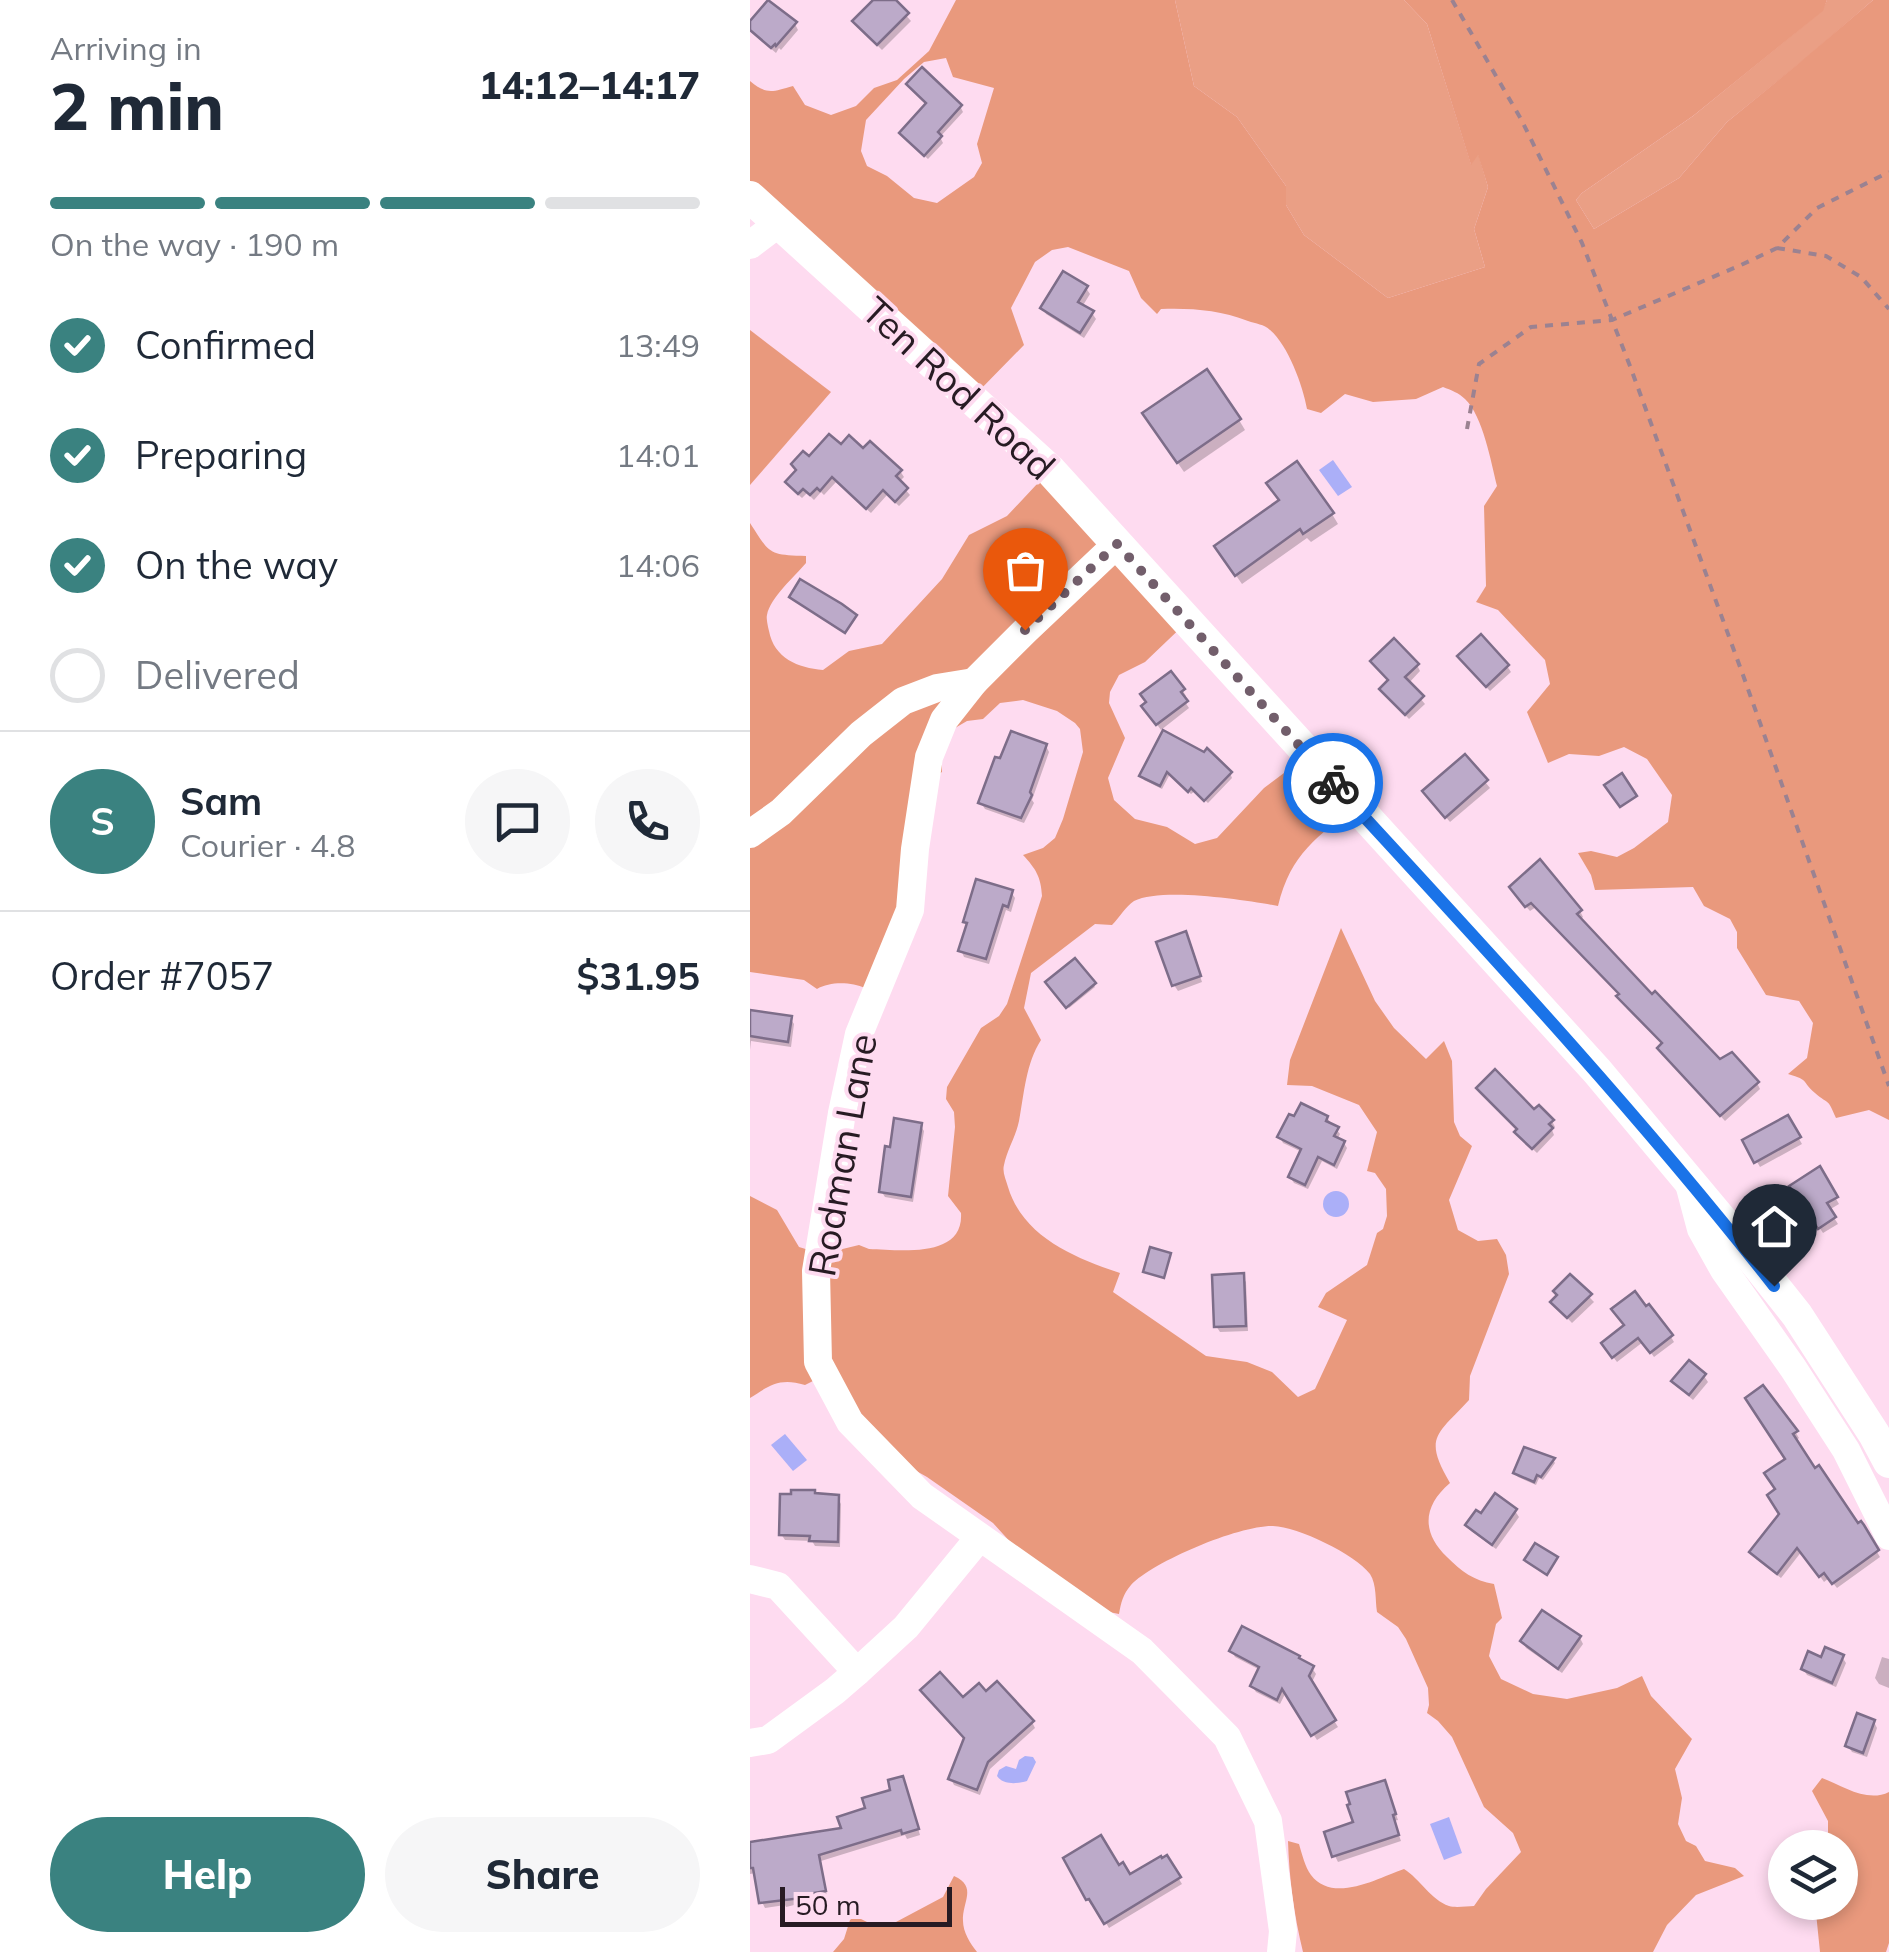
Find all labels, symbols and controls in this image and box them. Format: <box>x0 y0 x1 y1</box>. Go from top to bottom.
text: Arriving in <box>50 28 202 68</box>
text: 14:12–14:17 <box>479 61 700 109</box>
text: 2 min <box>50 65 224 146</box>
text: On the way · 190 m <box>50 224 339 264</box>
street label: Ten Rod Road <box>853 286 1065 490</box>
icon: check <box>50 318 105 373</box>
text: Confirmed <box>135 321 316 369</box>
text: 13:49 <box>616 325 700 365</box>
icon: check <box>50 428 105 483</box>
text: Preparing <box>135 431 307 479</box>
text: 14:01 <box>616 435 700 475</box>
pin <box>983 528 1068 631</box>
icon: check <box>50 538 105 593</box>
text: On the way <box>135 541 338 589</box>
icon: bag <box>998 543 1053 598</box>
text: 14:06 <box>616 545 700 585</box>
text: Delivered <box>135 651 300 699</box>
courier <box>1283 733 1383 833</box>
icon: bike <box>1306 756 1361 811</box>
button: chat <box>465 769 570 874</box>
button: phone <box>595 769 700 874</box>
text: Sam <box>180 777 262 825</box>
text: S <box>90 797 115 845</box>
text: Courier · 4.8 <box>180 825 356 865</box>
text: Order #7057 <box>50 952 274 1000</box>
text: $31.95 <box>577 952 700 1000</box>
street label: Rodman Lane <box>797 1030 887 1280</box>
pin <box>1732 1184 1817 1287</box>
icon: home <box>1747 1199 1802 1254</box>
button: Help <box>50 1817 365 1932</box>
button: Share <box>385 1817 700 1932</box>
map controls <box>1768 1830 1858 1920</box>
button: layers <box>1768 1830 1858 1920</box>
scale bar <box>780 1882 952 1926</box>
text: 50 m <box>795 1887 861 1922</box>

